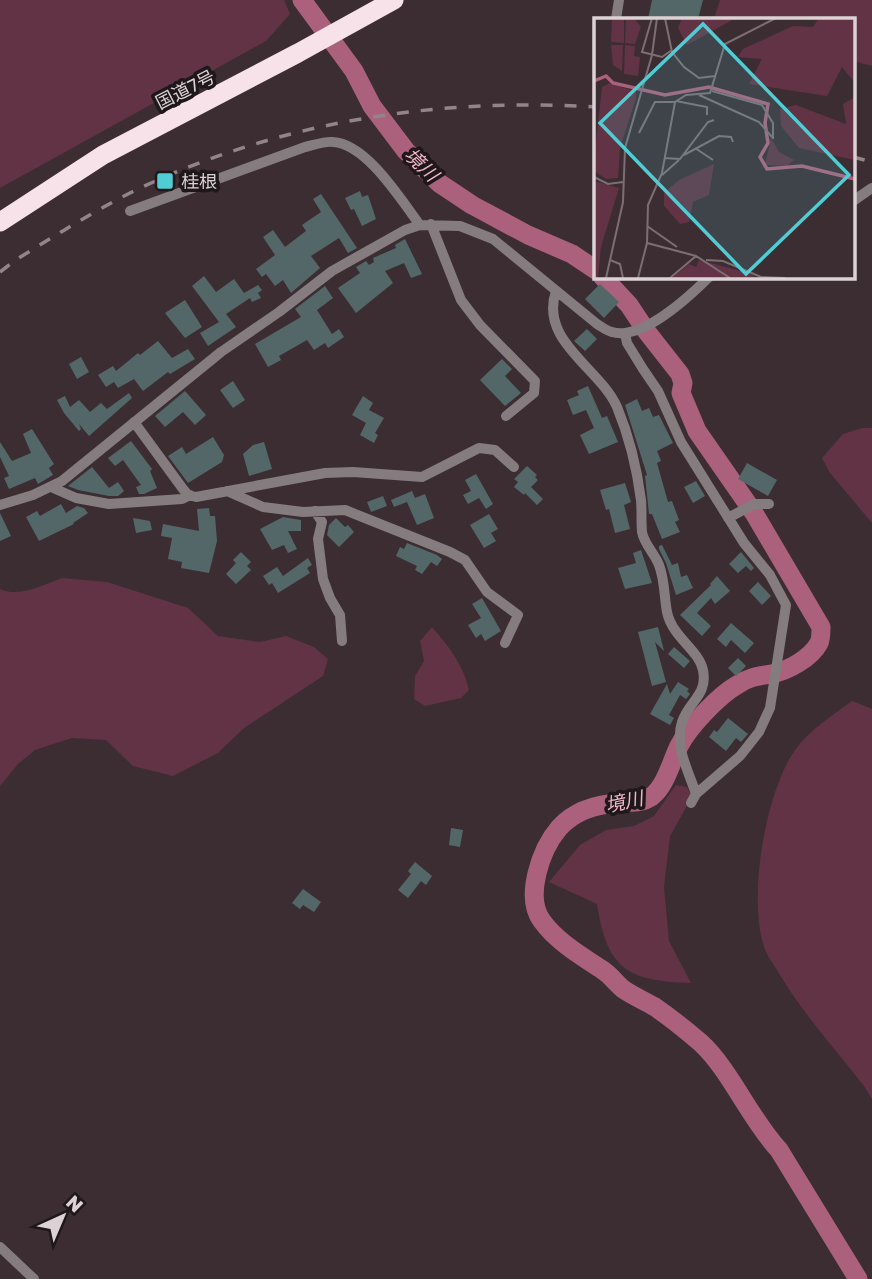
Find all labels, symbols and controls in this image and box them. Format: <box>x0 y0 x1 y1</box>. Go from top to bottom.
inset map <box>594 18 854 278</box>
street label: 国道7号 <box>152 65 218 113</box>
water label: 境川 <box>400 143 445 187</box>
place label: 桂根 <box>181 170 217 192</box>
marker: 桂根 <box>155 171 175 191</box>
water label: 境川 <box>603 785 647 816</box>
north arrow <box>28 1181 98 1251</box>
text: N <box>62 1190 88 1217</box>

